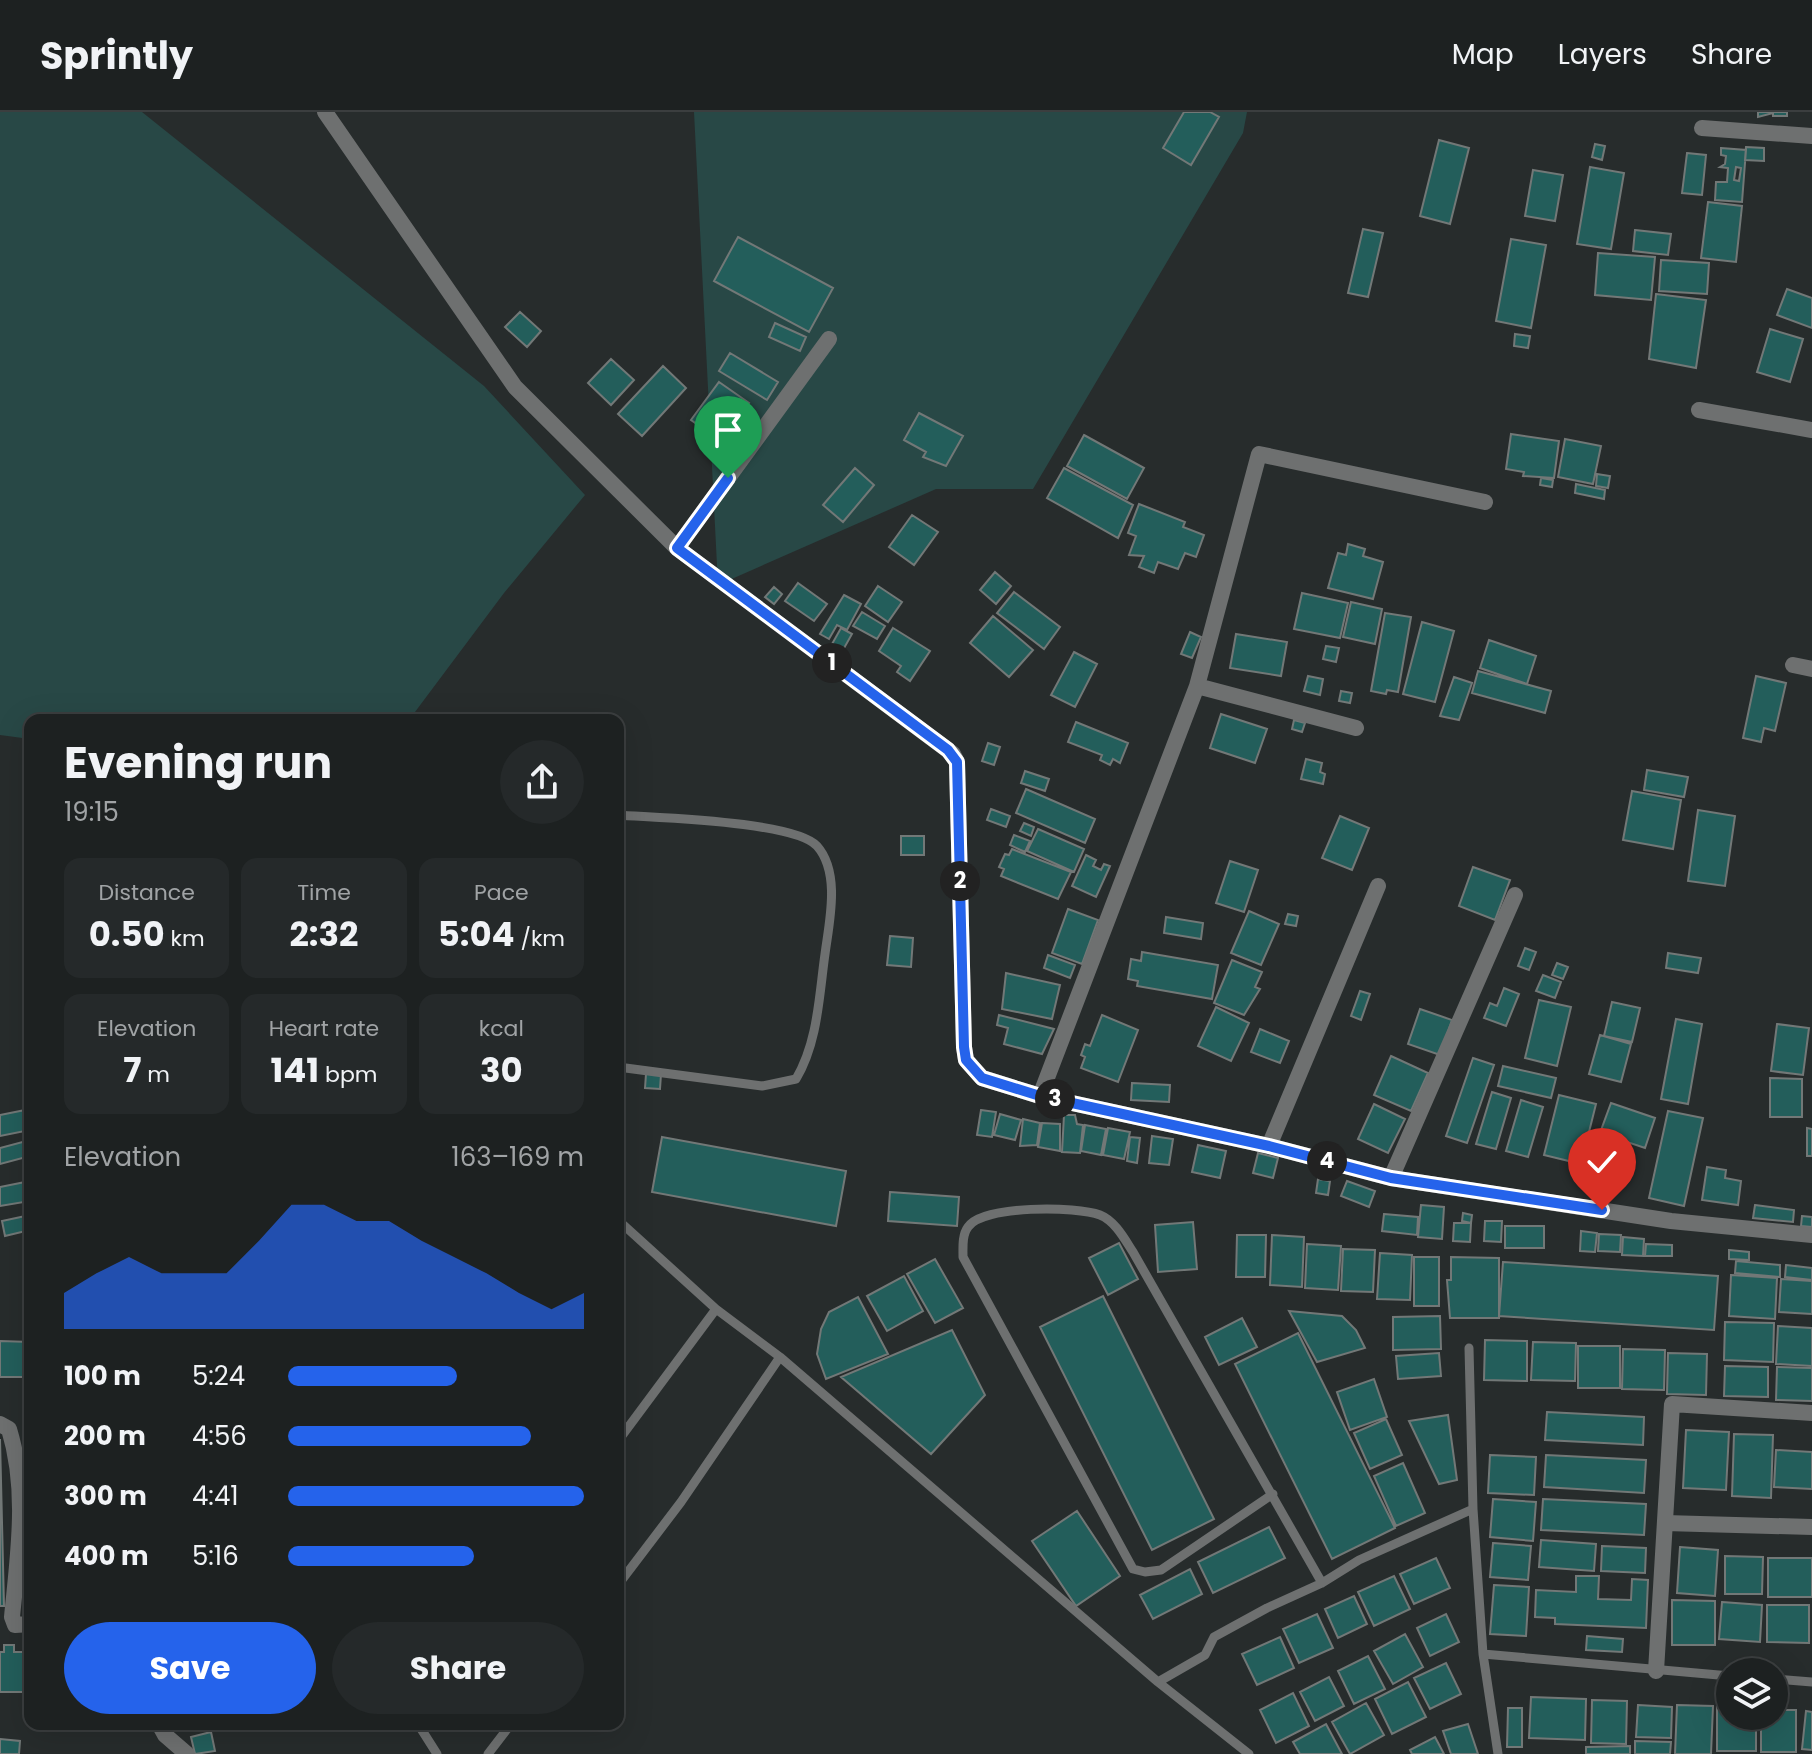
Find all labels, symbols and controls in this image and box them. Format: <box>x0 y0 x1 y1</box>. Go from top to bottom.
text: Sprintly <box>40 29 193 82</box>
text: Map <box>1452 35 1514 74</box>
text: Layers <box>1558 35 1647 74</box>
text: Share <box>1691 35 1772 74</box>
pin <box>694 396 762 478</box>
icon: arrive <box>706 408 750 452</box>
pin: 1 <box>812 643 852 683</box>
text: 1 <box>828 647 836 678</box>
text: Evening run <box>64 732 332 793</box>
button: share <box>500 740 584 824</box>
text: 19:15 <box>64 794 119 830</box>
pin: 2 <box>940 861 980 901</box>
text: 2 <box>954 865 966 896</box>
text: Distance <box>98 877 195 908</box>
text: Time <box>297 877 351 908</box>
text: Pace <box>474 877 529 908</box>
text: 0.50 <box>89 910 165 958</box>
text: 2:32 <box>289 910 359 958</box>
text: 5:04 <box>438 910 515 958</box>
text: km <box>165 923 205 954</box>
text: /km <box>515 923 565 954</box>
text: Elevation <box>97 1013 196 1044</box>
text: Heart rate <box>269 1013 379 1044</box>
text: kcal <box>479 1013 524 1044</box>
text: 7 <box>123 1046 141 1094</box>
text: 141 <box>271 1046 319 1094</box>
text: 30 <box>480 1046 523 1094</box>
text: m <box>141 1059 170 1090</box>
text: bpm <box>319 1059 377 1090</box>
pin: 3 <box>1035 1079 1075 1119</box>
text: 3 <box>1048 1083 1062 1114</box>
pin <box>1568 1128 1636 1210</box>
text: Elevation <box>64 1139 181 1175</box>
text: 163–169 m <box>451 1139 584 1175</box>
icon: check <box>1580 1140 1624 1184</box>
pin: 4 <box>1307 1141 1347 1181</box>
text: 4 <box>1320 1145 1334 1176</box>
text: 100 m <box>64 1358 141 1394</box>
text: 5:24 <box>192 1358 245 1394</box>
text: 200 m <box>64 1418 146 1454</box>
text: 4:56 <box>192 1418 247 1454</box>
text: 300 m <box>64 1478 147 1514</box>
text: 4:41 <box>192 1478 239 1514</box>
text: 400 m <box>64 1538 149 1574</box>
text: 5:16 <box>192 1538 239 1574</box>
button: Save <box>64 1622 316 1714</box>
button: Share <box>332 1622 584 1714</box>
map controls <box>1716 1658 1788 1730</box>
button: layers <box>1716 1658 1788 1730</box>

